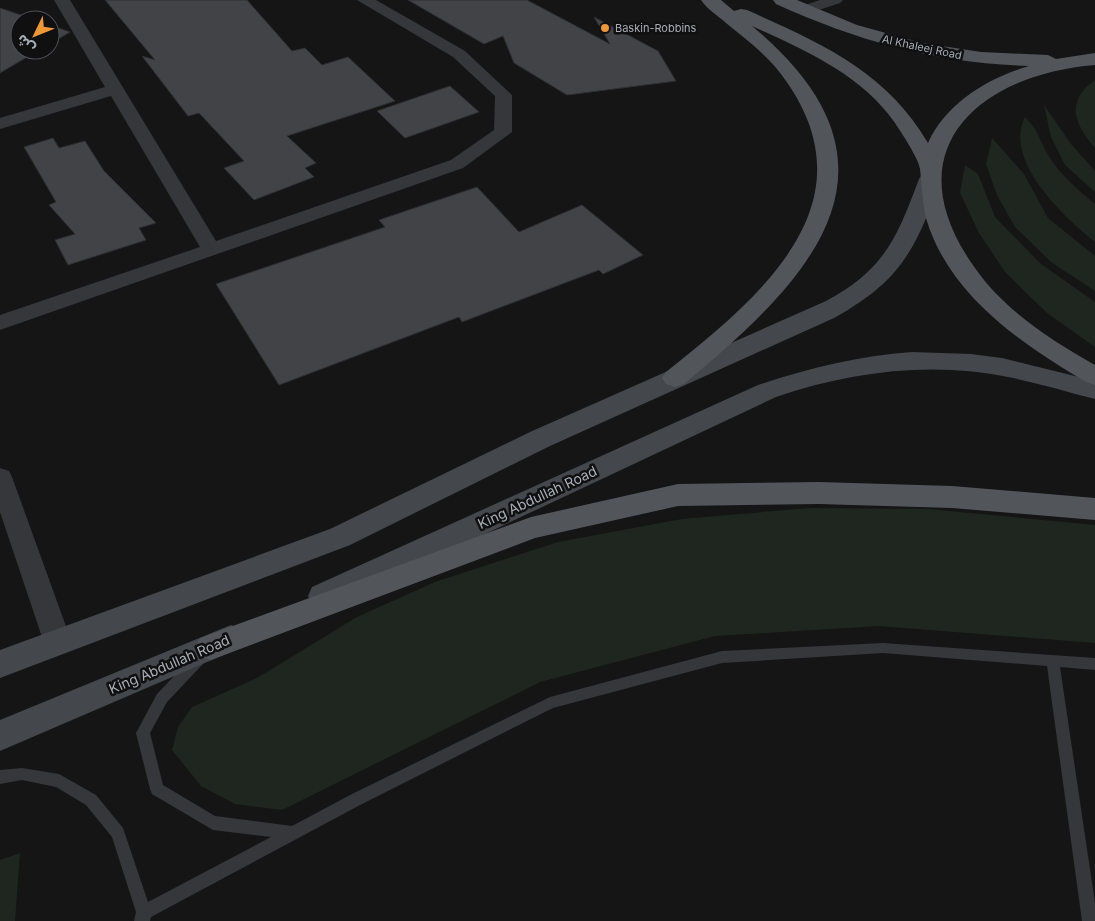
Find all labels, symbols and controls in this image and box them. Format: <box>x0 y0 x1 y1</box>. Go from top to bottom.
north arrow <box>10 10 60 60</box>
place label: Baskin-Robbins <box>615 21 697 35</box>
marker: Baskin-Robbins <box>599 22 611 34</box>
text: ش <box>12 31 38 57</box>
street label: Al Khaleej Road <box>881 32 963 62</box>
street label: King Abdullah Road <box>475 462 599 532</box>
street label: King Abdullah Road <box>106 631 232 697</box>

